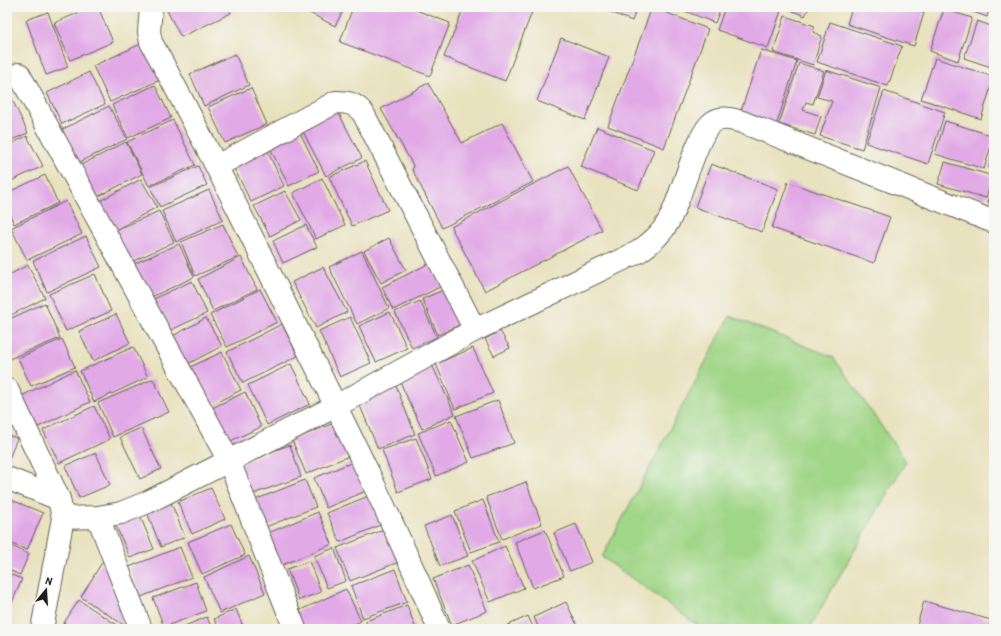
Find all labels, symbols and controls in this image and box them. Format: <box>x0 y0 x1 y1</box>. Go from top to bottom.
north arrow <box>26 570 66 610</box>
text: N <box>44 573 54 588</box>

